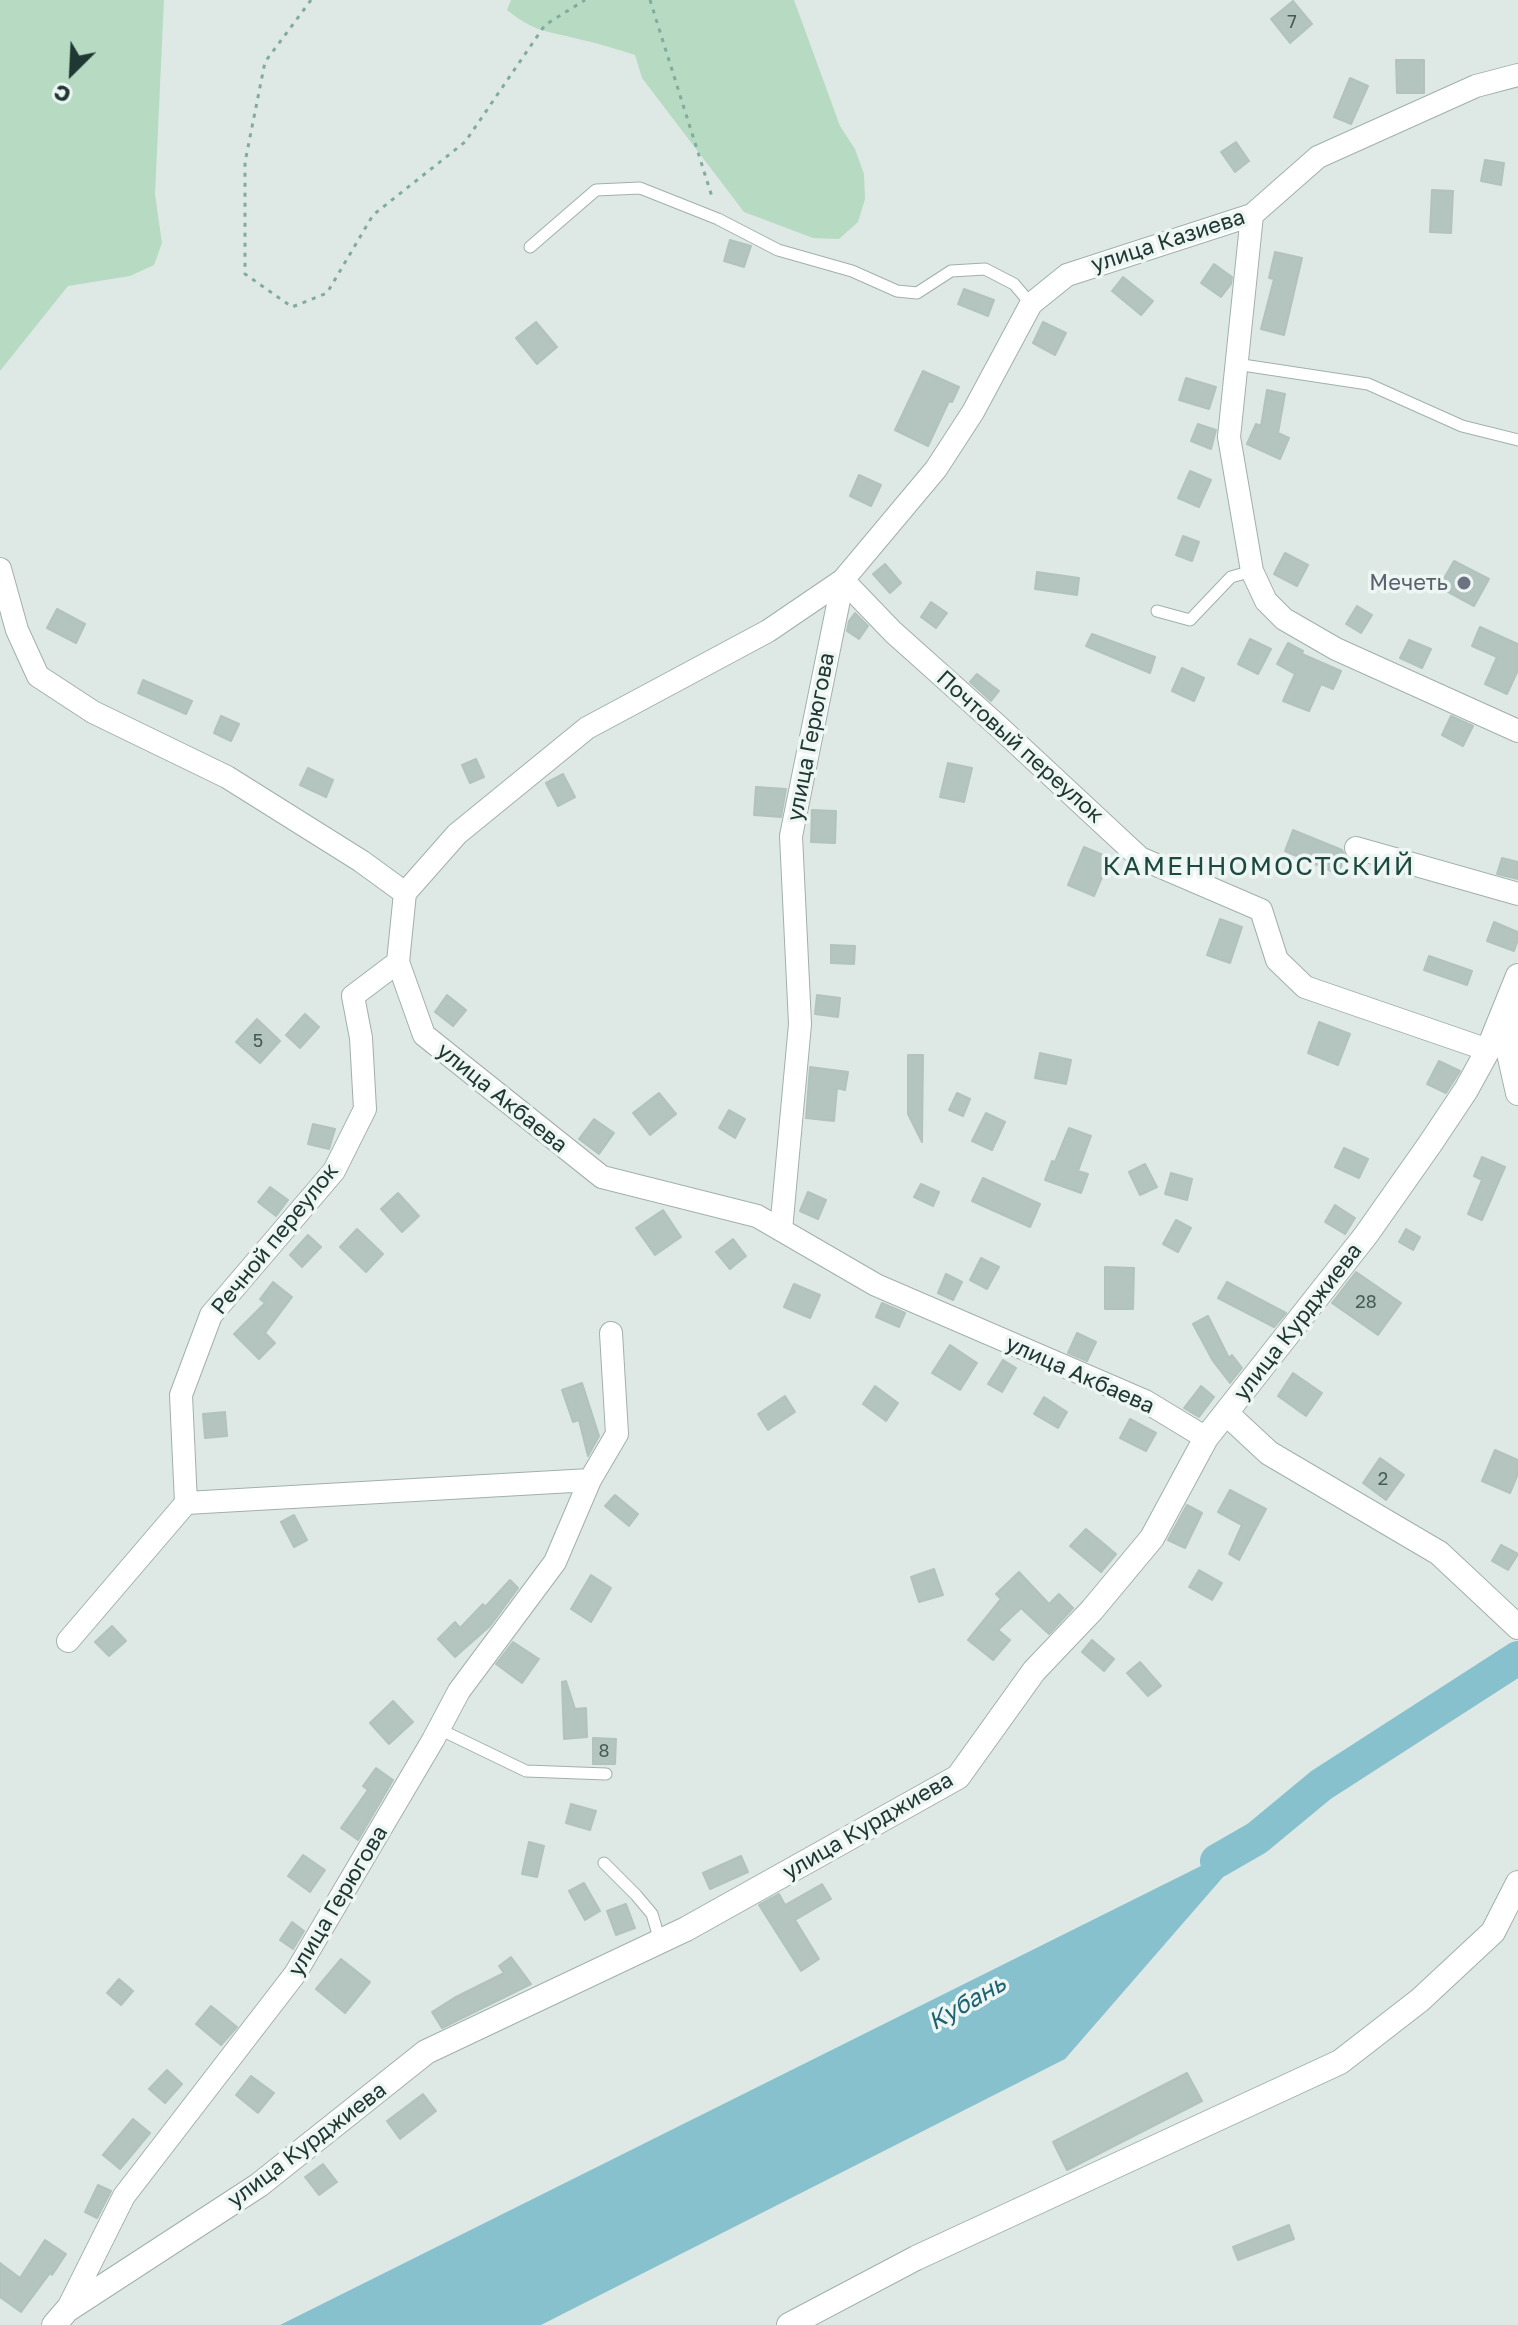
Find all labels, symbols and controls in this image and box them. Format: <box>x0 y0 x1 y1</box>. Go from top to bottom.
house number: 7 <box>1287 11 1297 33</box>
north arrow <box>32 32 112 112</box>
text: С <box>49 79 75 110</box>
street label: улица Казиева <box>1088 204 1248 278</box>
place label: Мечеть <box>1369 570 1448 596</box>
marker: Мечеть <box>1455 574 1473 592</box>
street label: улица Герюгова <box>782 650 840 824</box>
street label: Почтовый переулок <box>931 665 1109 829</box>
district label: КАМЕННОМОСТСКИЙ <box>1103 851 1415 883</box>
house number: 5 <box>253 1030 263 1052</box>
street label: улица Акбаева <box>431 1037 573 1159</box>
street label: Речной переулок <box>206 1158 344 1320</box>
street label: улица Курджиева <box>1228 1238 1368 1406</box>
house number: 28 <box>1355 1291 1377 1313</box>
street label: улица Акбаева <box>1001 1330 1159 1420</box>
house number: 2 <box>1378 1468 1388 1490</box>
house number: 8 <box>599 1740 609 1762</box>
street label: улица Курджиева <box>778 1766 958 1886</box>
street label: улица Герюгова <box>283 1821 393 1981</box>
water label: Кубань <box>923 1969 1011 2037</box>
street label: улица Курджиева <box>222 2077 392 2213</box>

